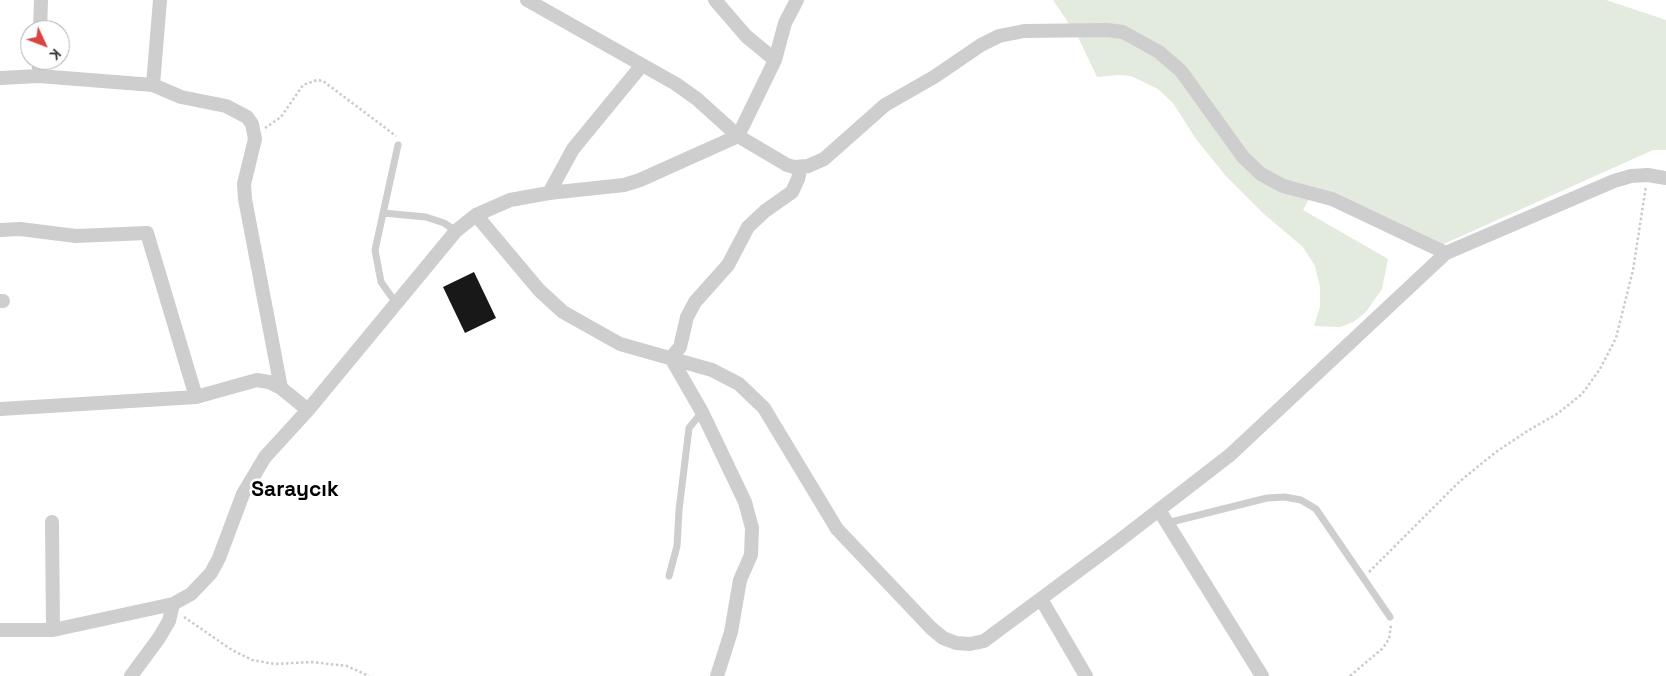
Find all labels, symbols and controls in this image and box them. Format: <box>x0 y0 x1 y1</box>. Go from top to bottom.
north arrow <box>20 20 70 70</box>
text: K <box>46 45 65 64</box>
district label: Saraycık <box>251 477 339 503</box>

